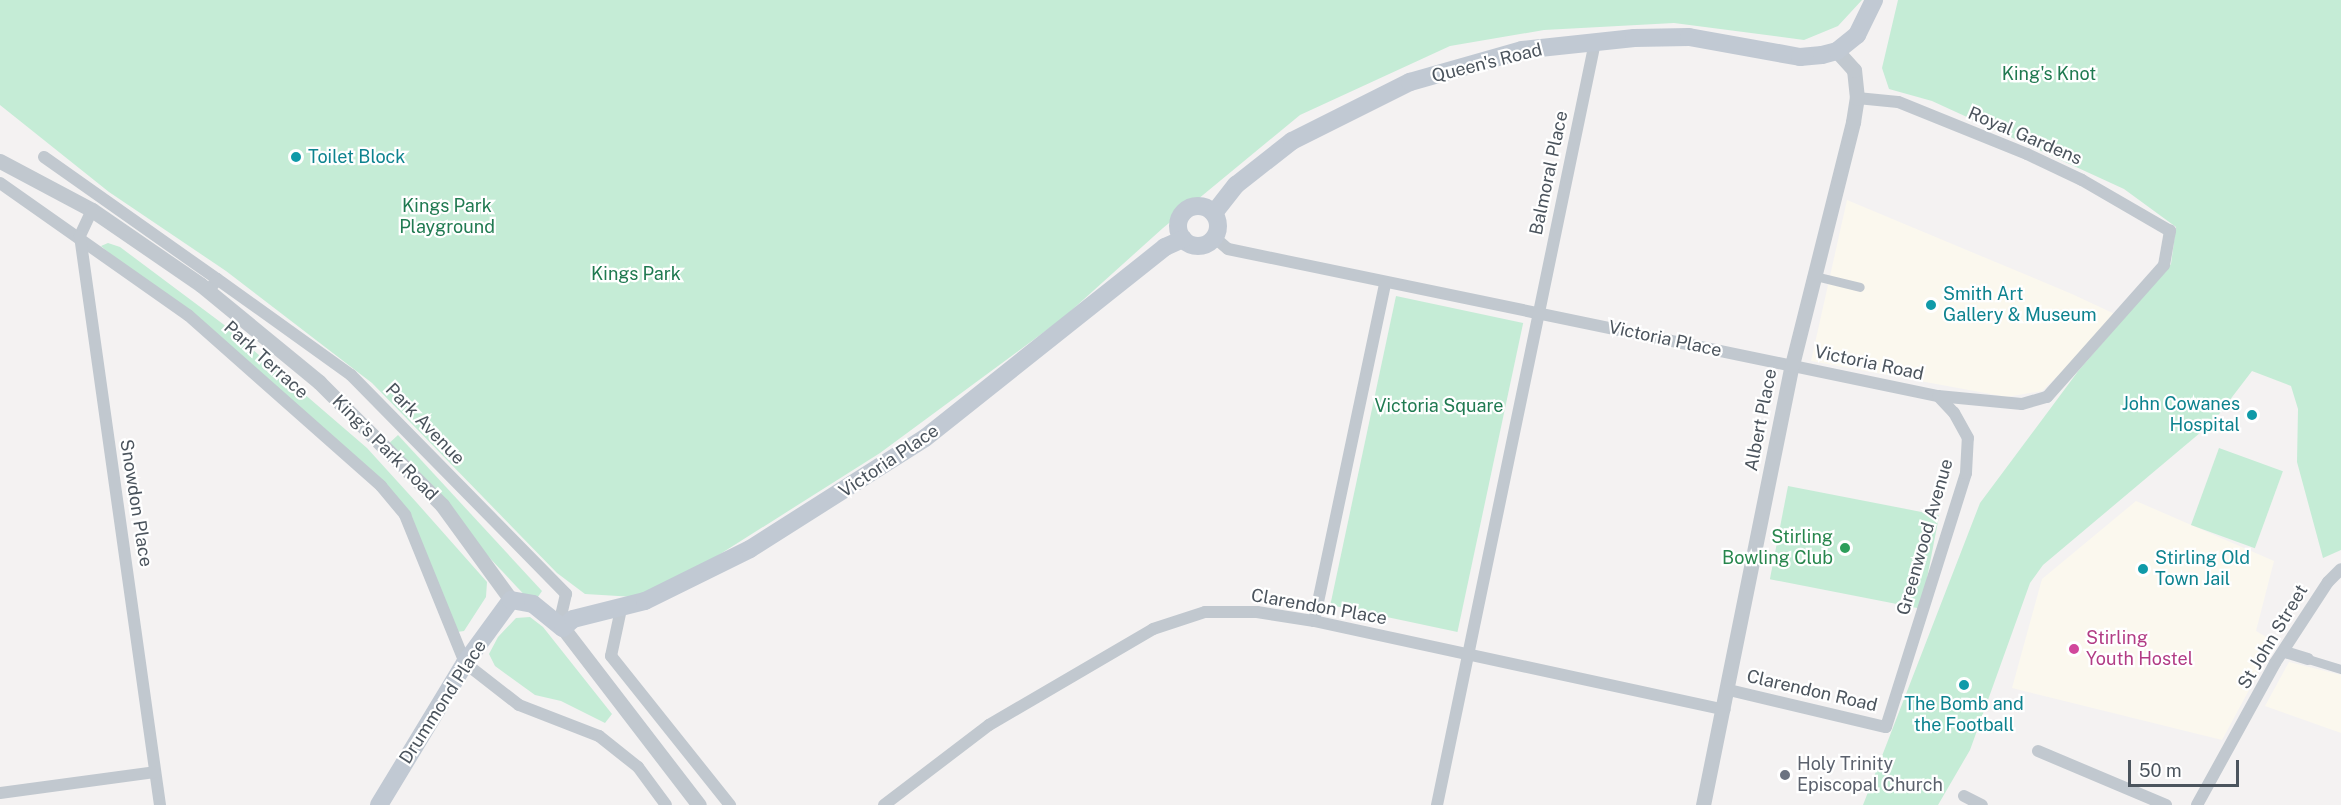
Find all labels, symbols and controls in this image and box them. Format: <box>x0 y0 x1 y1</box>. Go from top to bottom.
street label: Queen's Road <box>1430 39 1544 87</box>
park label: King's Knot <box>2002 63 2096 85</box>
street label: Royal Gardens <box>1965 102 2085 170</box>
street label: Balmoral Place <box>1525 109 1573 237</box>
place label: Toilet Block <box>308 146 405 168</box>
marker: Toilet Block <box>289 150 303 164</box>
park label: Kings Park Playground <box>399 196 495 238</box>
park label: Kings Park <box>591 263 681 285</box>
place label: Smith Art Gallery & Museum <box>1943 284 2097 326</box>
marker: Smith Art Gallery & Museum <box>1924 298 1938 312</box>
street label: Victoria Place <box>1606 316 1724 362</box>
street label: Park Terrace <box>219 317 313 403</box>
street label: Victoria Road <box>1812 341 1926 385</box>
street label: Albert Place <box>1740 367 1782 473</box>
street label: Park Avenue <box>381 379 469 469</box>
street label: King's Park Road <box>328 391 442 505</box>
place label: John Cowanes Hospital <box>2122 394 2240 436</box>
park label: Victoria Square <box>1375 395 1503 417</box>
marker: John Cowanes Hospital <box>2245 408 2259 422</box>
street label: Victoria Place <box>835 420 943 502</box>
street label: Snowdon Place <box>115 438 157 568</box>
street label: Greenwood Avenue <box>1892 456 1958 618</box>
place label: Stirling Bowling Club <box>1722 527 1833 570</box>
marker: Stirling Bowling Club <box>1838 541 1852 555</box>
place label: Stirling Old Town Jail <box>2155 548 2250 590</box>
marker: Stirling Old Town Jail <box>2136 562 2150 576</box>
street label: St John Street <box>2233 581 2313 693</box>
street label: Clarendon Place <box>1249 584 1389 630</box>
place label: Stirling Youth Hostel <box>2086 628 2193 670</box>
street label: Drummond Place <box>395 636 491 768</box>
marker: Stirling Youth Hostel <box>2067 642 2081 656</box>
street label: Clarendon Road <box>1745 665 1879 717</box>
marker: The Bomb and the Football <box>1957 678 1971 692</box>
place label: The Bomb and the Football <box>1904 694 2024 736</box>
scale bar <box>2131 748 2242 786</box>
place label: Holy Trinity Episcopal Church <box>1797 754 1943 796</box>
text: 50 m <box>2139 760 2182 781</box>
marker: Holy Trinity Episcopal Church <box>1778 768 1792 782</box>

